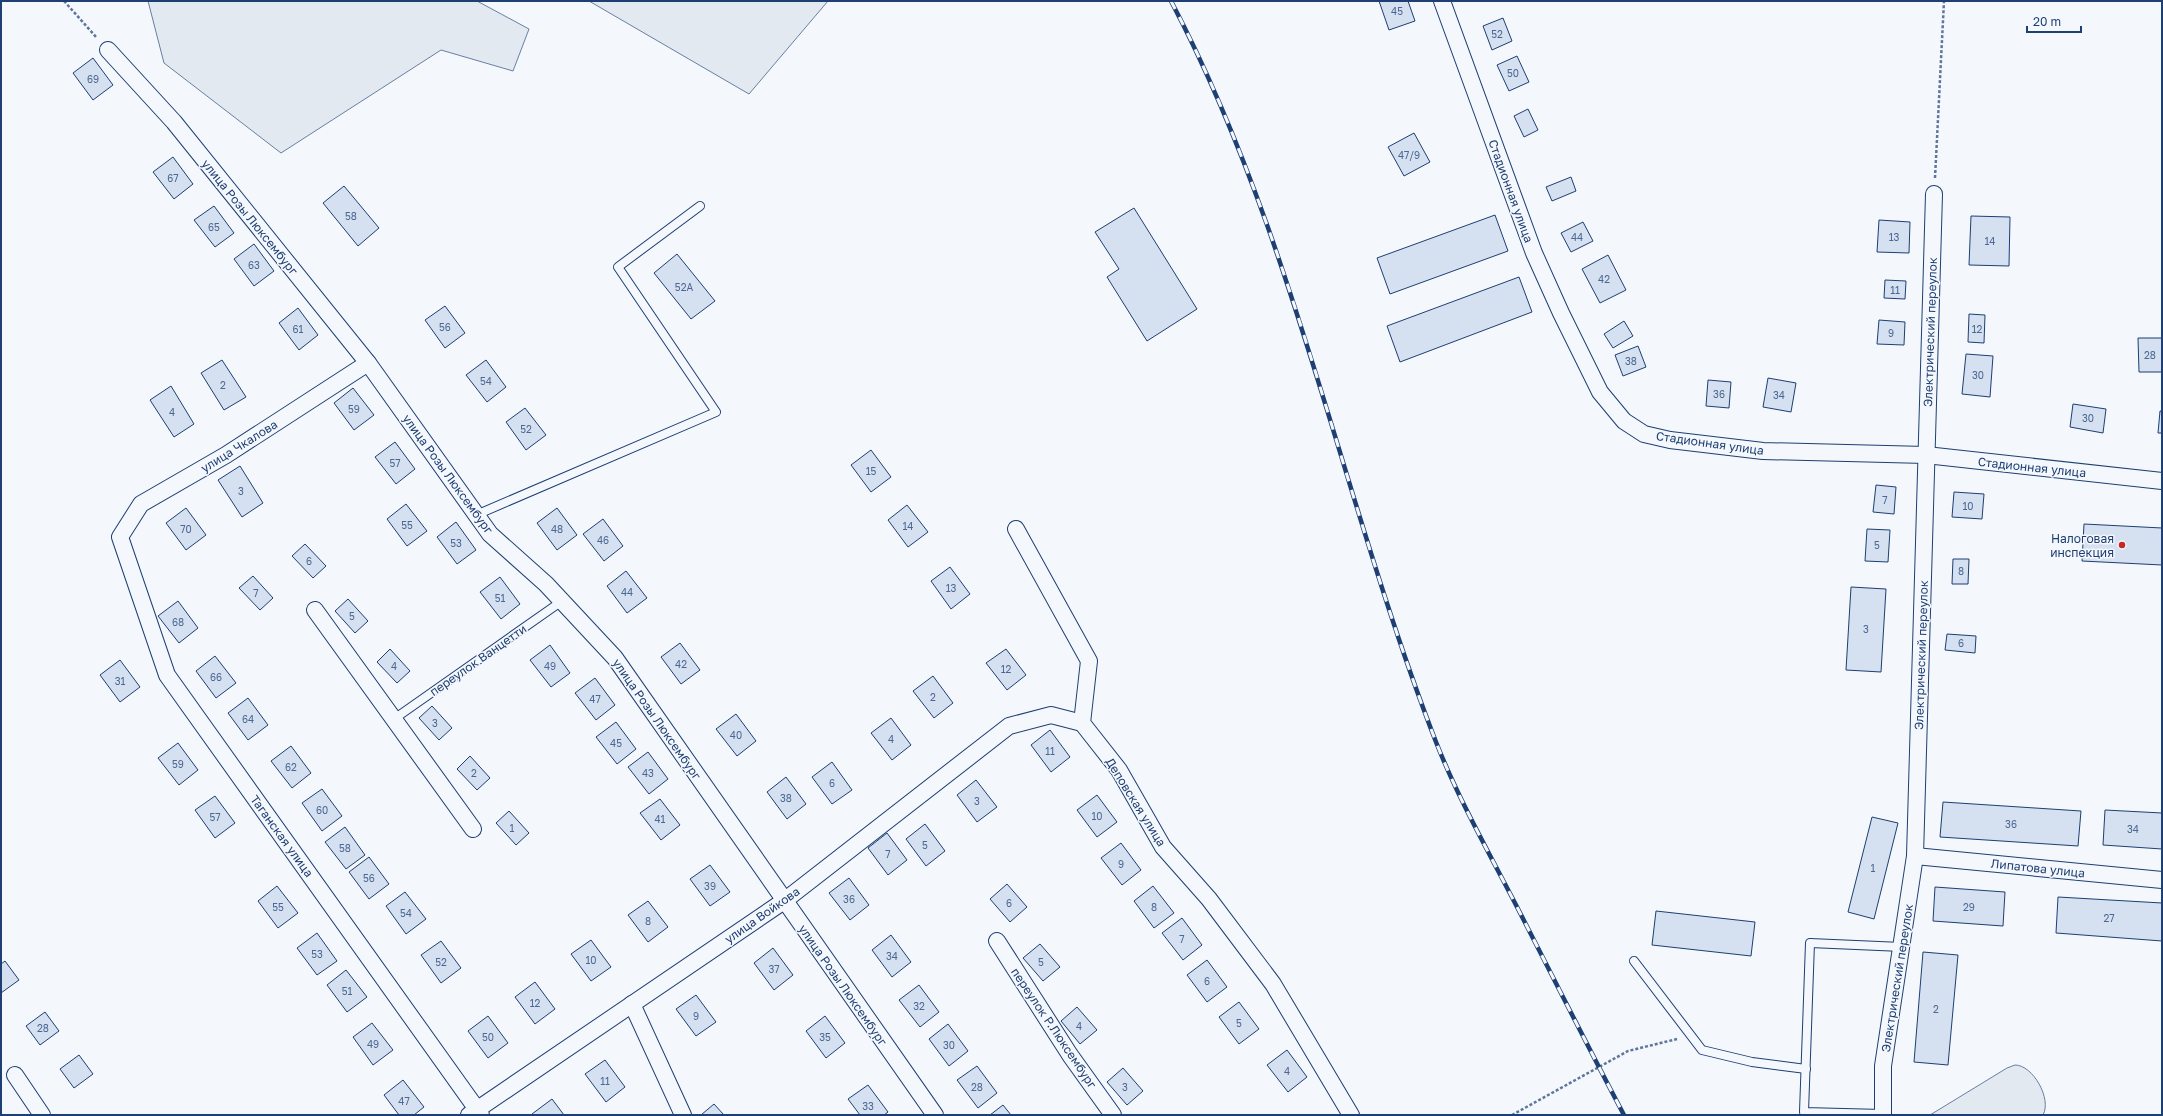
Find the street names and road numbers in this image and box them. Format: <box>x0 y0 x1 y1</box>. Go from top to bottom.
street label: Стадионная улица <box>1485 137 1537 245</box>
street label: улица Розы Люксембург <box>199 156 302 278</box>
street label: Электрический переулок <box>1920 257 1940 407</box>
street label: улица Розы Люксембург <box>400 411 497 537</box>
street label: улица Чкалова <box>198 416 280 476</box>
street label: Стадионная улица <box>1655 428 1765 458</box>
street label: Стадионная улица <box>1977 454 2087 480</box>
street label: Электрический переулок <box>1911 580 1931 730</box>
street label: переулок Ванцетти <box>427 621 529 699</box>
street label: улица Розы Люксембург <box>609 656 705 783</box>
street label: Деповская улица <box>1103 755 1169 849</box>
street label: Таганская улица <box>247 792 317 880</box>
street label: Липатова улица <box>1990 856 2086 880</box>
street label: улица Войкова <box>722 884 802 946</box>
street label: Электрический переулок <box>1878 903 1916 1053</box>
street label: улица Розы Люксембург <box>795 922 891 1049</box>
street label: переулок Р.Люксембург <box>1008 965 1100 1092</box>

